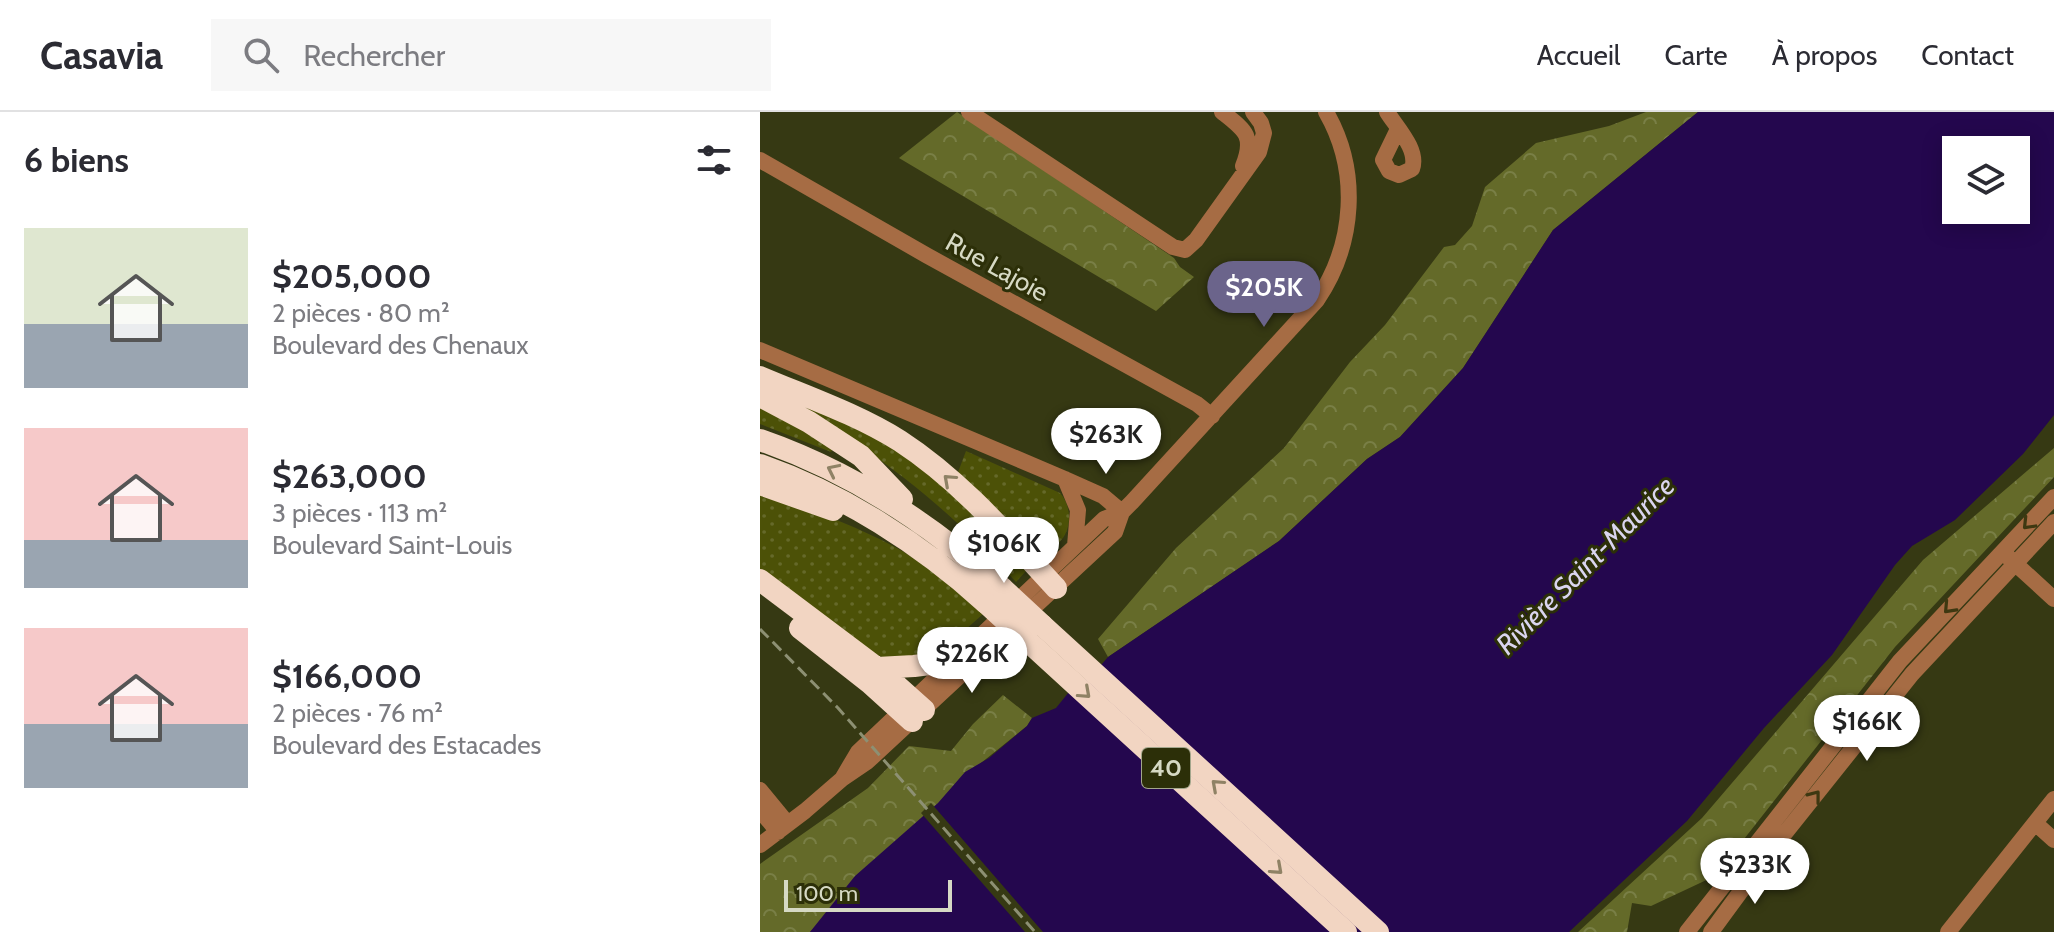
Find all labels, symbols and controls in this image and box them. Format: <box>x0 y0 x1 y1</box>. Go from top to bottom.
search box <box>211 19 771 91</box>
text: Casavia <box>40 32 163 79</box>
icon: search <box>239 33 283 77</box>
text: Rechercher <box>303 37 445 74</box>
text: Accueil <box>1537 38 1620 72</box>
text: Carte <box>1664 38 1728 72</box>
text: À propos <box>1772 38 1877 72</box>
text: Contact <box>1921 38 2014 72</box>
map controls <box>1942 136 2030 224</box>
button: layers <box>1942 136 2030 224</box>
icon: filters <box>692 138 736 182</box>
text: 6 biens <box>24 139 129 181</box>
street label: Rue Lajoie <box>940 226 1054 308</box>
text: $205,000 <box>272 255 432 297</box>
icon: home <box>88 260 184 356</box>
pin: $205K <box>1208 261 1320 329</box>
text: $205K <box>1225 271 1303 303</box>
text: 2 pièces · 80 m² <box>272 297 450 329</box>
text: Boulevard des Chenaux <box>272 329 529 361</box>
pin: $263K <box>1050 408 1162 476</box>
text: $263K <box>1069 418 1143 450</box>
text: $263,000 <box>272 455 427 497</box>
icon: home <box>88 460 184 556</box>
one-way arrow <box>826 464 841 480</box>
water label: Rivière Saint-Maurice <box>1489 469 1681 661</box>
one-way arrow <box>944 475 959 489</box>
text: 3 pièces · 113 m² <box>272 497 447 529</box>
one-way arrow <box>2023 515 2037 529</box>
pin: $106K <box>948 517 1060 585</box>
text: $106K <box>967 527 1041 559</box>
text: Boulevard Saint-Louis <box>272 529 512 561</box>
one-way arrow <box>1944 598 1958 613</box>
pin: $226K <box>916 627 1028 695</box>
text: $226K <box>935 637 1009 669</box>
text: $166,000 <box>272 655 422 697</box>
icon: home <box>88 660 184 756</box>
one-way arrow <box>1075 684 1090 698</box>
pin: $166K <box>1811 695 1923 763</box>
text: 2 pièces · 76 m² <box>272 697 443 729</box>
text: $166K <box>1832 705 1902 737</box>
text: Boulevard des Estacades <box>272 729 541 761</box>
road number: 40 <box>1142 748 1190 788</box>
one-way arrow <box>1212 779 1226 794</box>
one-way arrow <box>1805 790 1819 805</box>
pin: $233K <box>1699 838 1811 906</box>
text: $233K <box>1718 848 1792 880</box>
one-way arrow <box>1267 859 1282 873</box>
scale bar <box>784 876 952 912</box>
text: 100 m <box>796 880 858 907</box>

